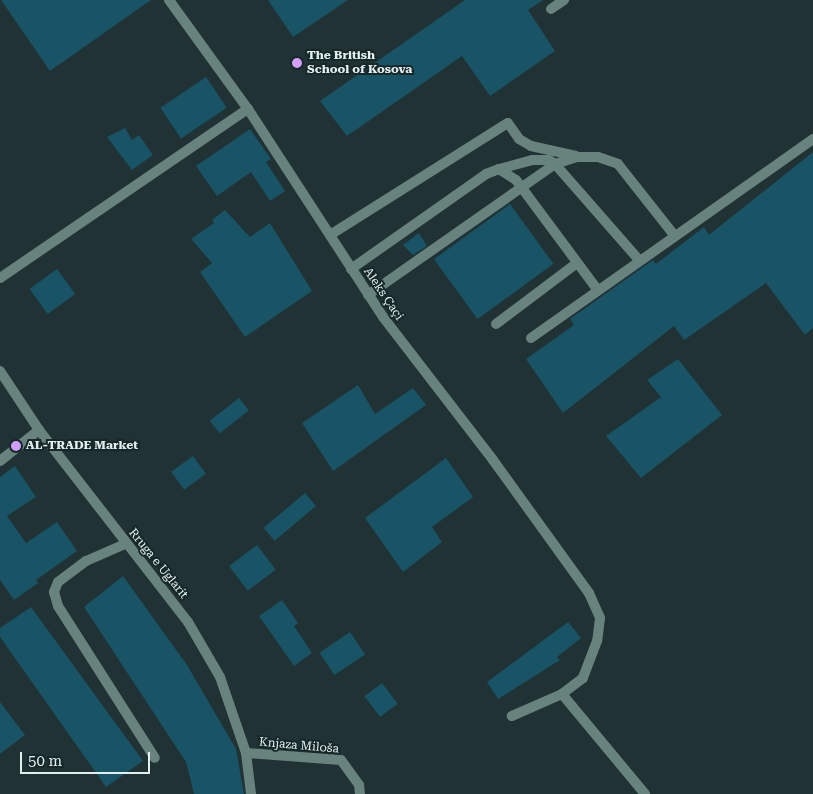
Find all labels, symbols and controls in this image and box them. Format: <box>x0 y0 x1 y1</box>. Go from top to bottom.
place label: The British School of Kosova <box>307 49 412 77</box>
marker: The British School of Kosova <box>291 57 303 69</box>
street label: Aleks Çaçi <box>360 265 406 323</box>
place label: AL-TRADE Market <box>26 439 138 453</box>
marker: AL-TRADE Market <box>10 440 22 452</box>
street label: Rruga e Uglarit <box>125 526 191 602</box>
street label: Knjaza Miloša <box>258 735 340 757</box>
scale bar <box>22 742 152 774</box>
text: 50 m <box>28 752 62 770</box>

